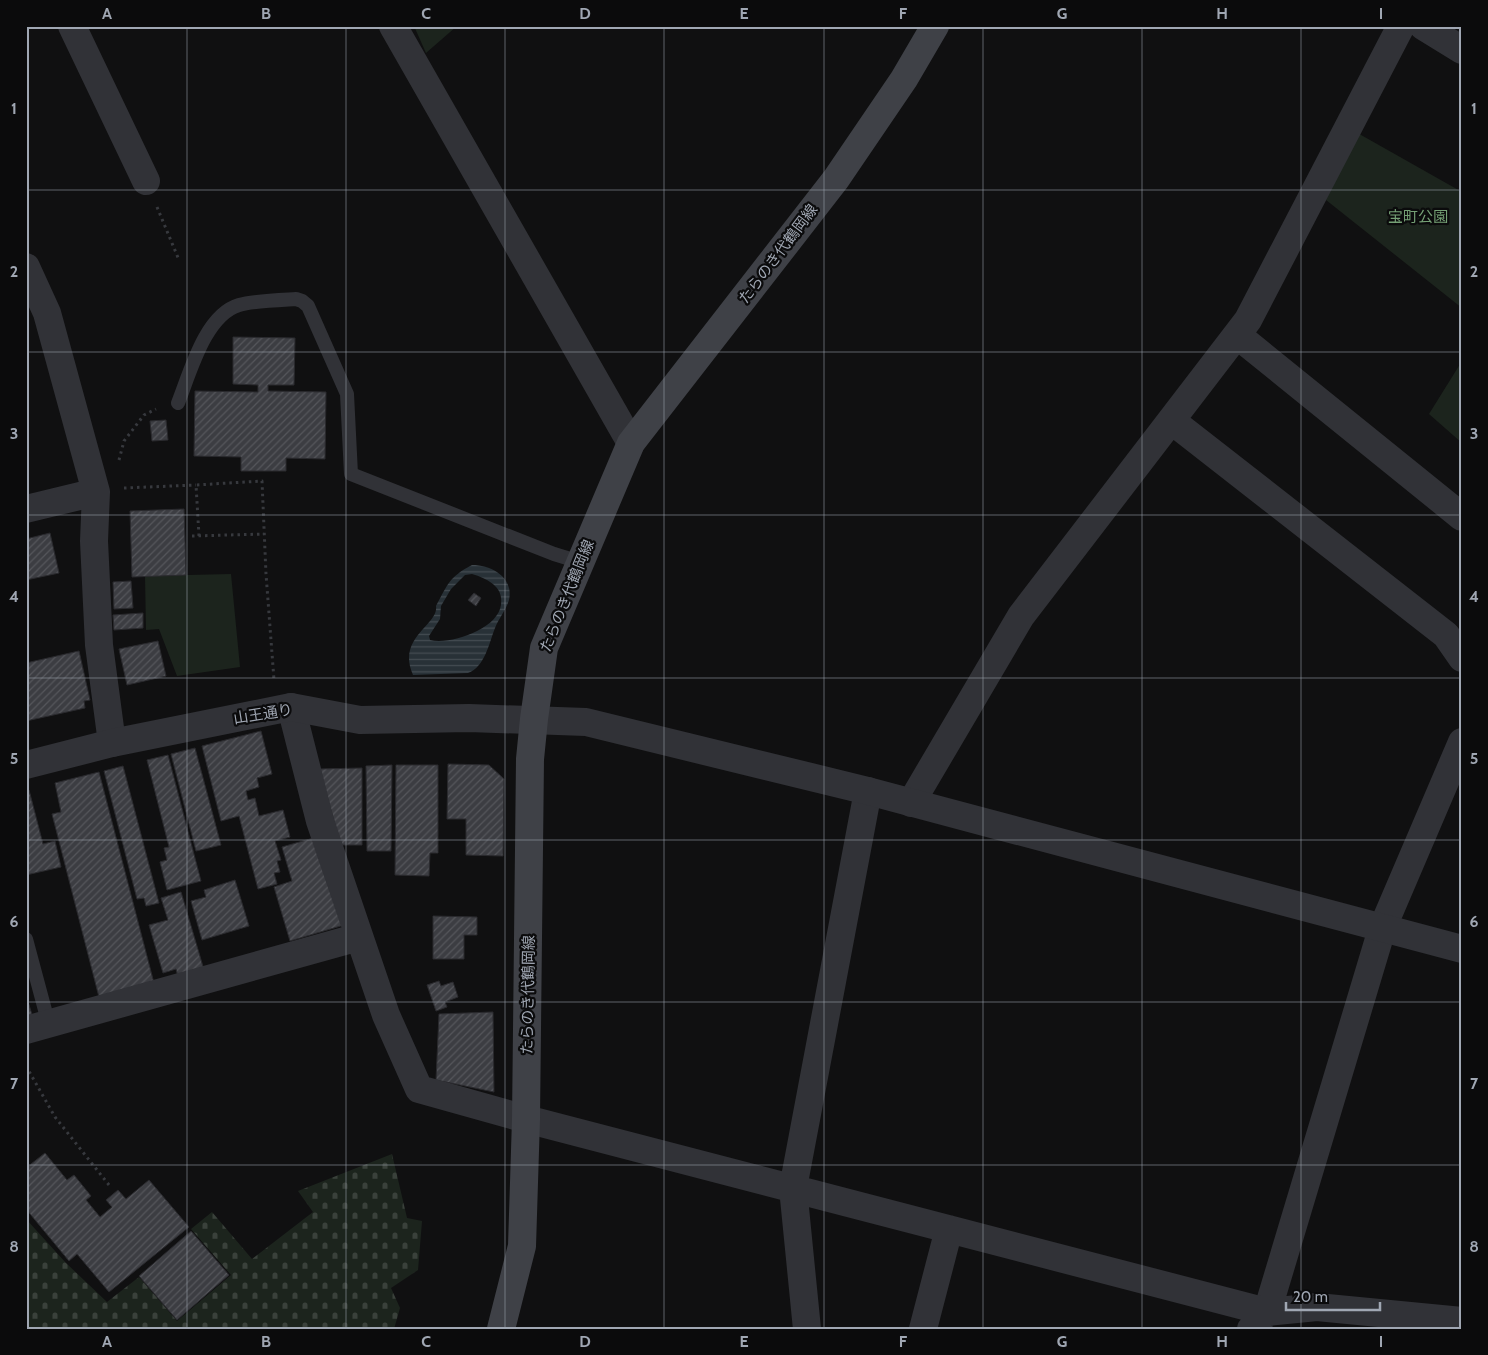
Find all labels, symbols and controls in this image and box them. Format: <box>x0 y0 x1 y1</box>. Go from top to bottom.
text: A <box>102 4 112 23</box>
text: B <box>261 4 271 23</box>
text: C <box>421 4 431 23</box>
text: D <box>579 4 591 23</box>
text: E <box>739 4 749 23</box>
text: F <box>899 4 908 23</box>
text: G <box>1057 4 1067 23</box>
text: H <box>1216 4 1228 23</box>
text: I <box>1379 4 1383 23</box>
text: 1 <box>11 99 17 118</box>
text: 1 <box>1471 99 1477 118</box>
street label: たらのき代鶴岡線 <box>735 201 821 307</box>
park label: 宝町公園 <box>1388 208 1448 226</box>
text: 2 <box>10 262 18 281</box>
text: 2 <box>1470 262 1478 281</box>
text: 3 <box>10 424 18 443</box>
text: 3 <box>1470 424 1478 443</box>
street label: たらのき代鶴岡線 <box>536 537 598 655</box>
text: 4 <box>9 587 19 606</box>
text: 4 <box>1469 587 1479 606</box>
street label: 山王通り <box>232 700 294 728</box>
text: 5 <box>10 749 18 768</box>
text: 5 <box>1470 749 1478 768</box>
text: 6 <box>10 912 19 931</box>
text: 6 <box>1470 912 1479 931</box>
street label: たらのき代鶴岡線 <box>518 935 538 1055</box>
text: 7 <box>10 1074 19 1093</box>
text: 7 <box>1470 1074 1479 1093</box>
text: 8 <box>9 1237 19 1256</box>
text: 8 <box>1469 1237 1479 1256</box>
scale bar <box>1286 1280 1379 1312</box>
text: 20 m <box>1293 1288 1328 1306</box>
text: A <box>102 1332 112 1351</box>
text: B <box>261 1332 271 1351</box>
text: C <box>421 1332 431 1351</box>
text: D <box>579 1332 591 1351</box>
text: E <box>739 1332 749 1351</box>
text: F <box>899 1332 908 1351</box>
text: G <box>1057 1332 1067 1351</box>
text: H <box>1216 1332 1228 1351</box>
text: I <box>1379 1332 1383 1351</box>

